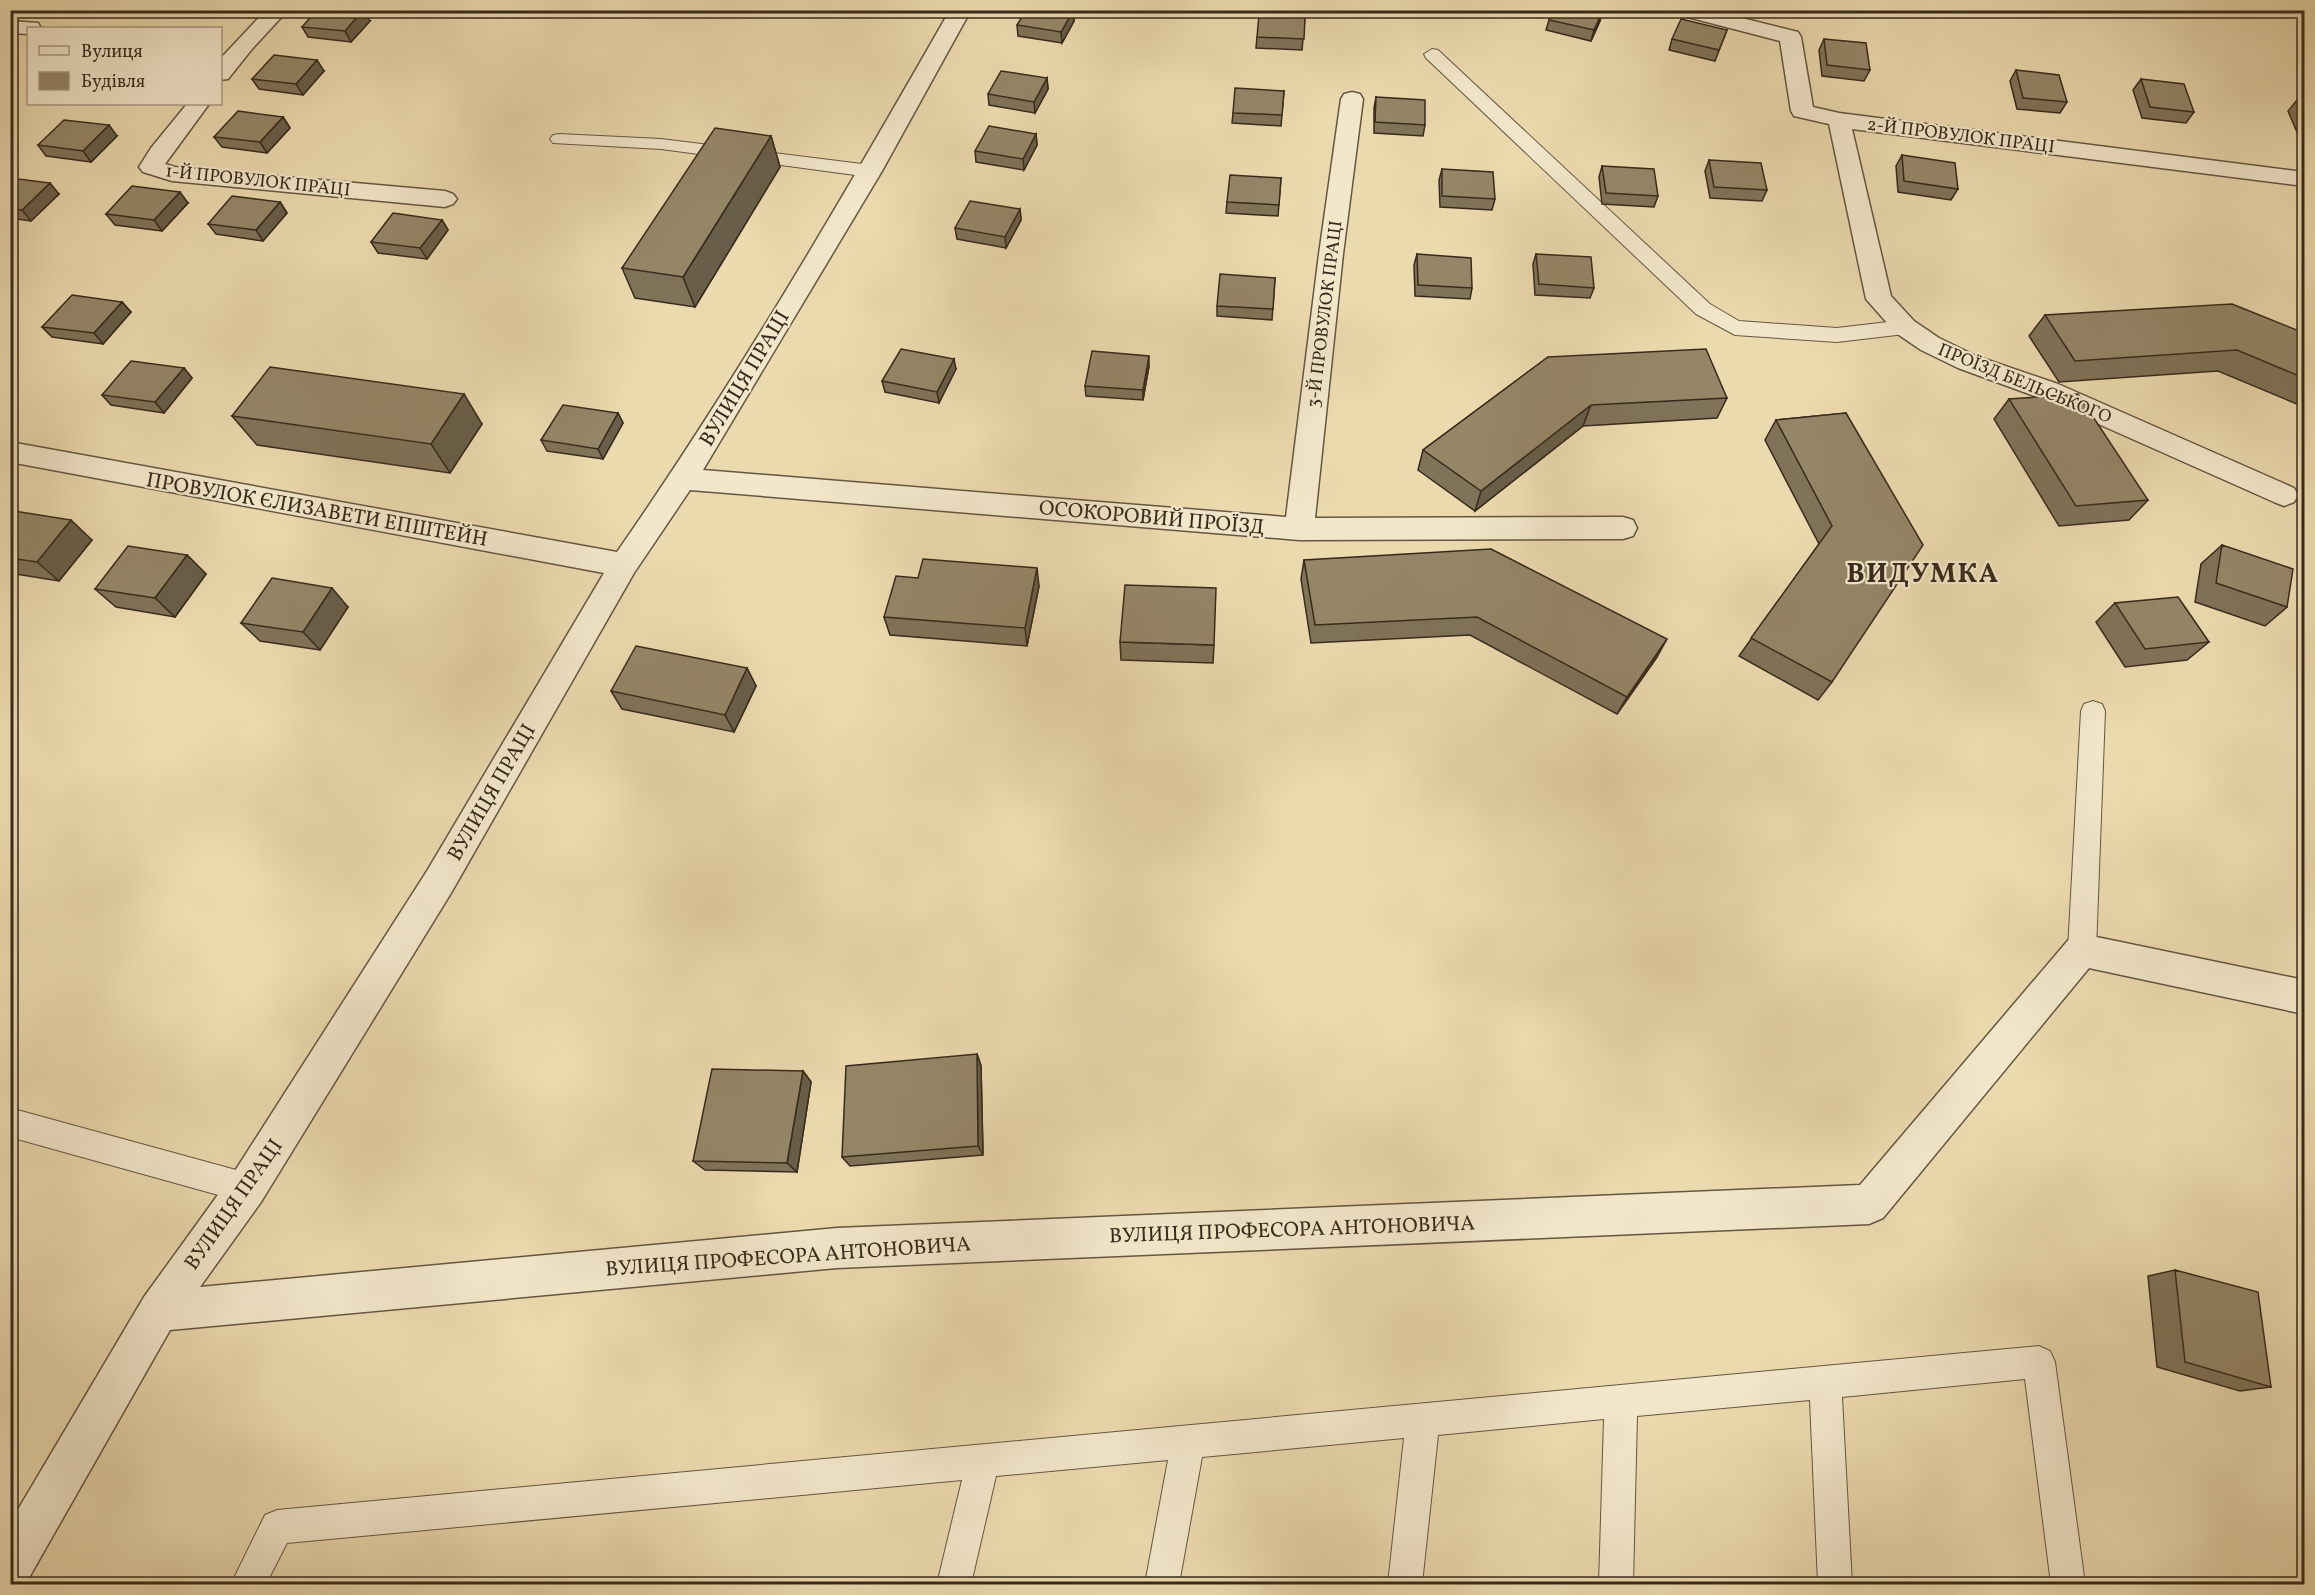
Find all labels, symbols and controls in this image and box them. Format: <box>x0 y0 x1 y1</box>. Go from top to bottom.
legend <box>27 27 222 105</box>
text: Вулиця <box>81 40 143 65</box>
text: Будівля <box>81 70 145 95</box>
street label: 2-Й ПРОВУЛОК ПРАЦІ <box>1866 113 2056 160</box>
street label: 1-Й ПРОВУЛОК ПРАЦІ <box>164 159 352 204</box>
street label: 3-Й ПРОВУЛОК ПРАЦІ <box>1302 219 1349 409</box>
street label: ВУЛИЦЯ ПРАЦІ <box>693 305 797 452</box>
street label: ПРОЇЗД БЕЛЬСЬКОГО <box>1934 338 2115 431</box>
street label: ПРОВУЛОК ЄЛИЗАВЕТИ ЕПШТЕЙН <box>144 466 490 555</box>
street label: ОСОКОРОВИЙ ПРОЇЗД <box>1038 494 1266 543</box>
district label: ВИДУМКА <box>1847 556 1999 594</box>
street label: ВУЛИЦЯ ПРАЦІ <box>441 719 543 867</box>
street label: ВУЛИЦЯ ПРАЦІ <box>178 1133 290 1276</box>
street label: ВУЛИЦЯ ПРОФЕСОРА АНТОНОВИЧА <box>1109 1210 1476 1251</box>
street label: ВУЛИЦЯ ПРОФЕСОРА АНТОНОВИЧА <box>604 1230 972 1285</box>

